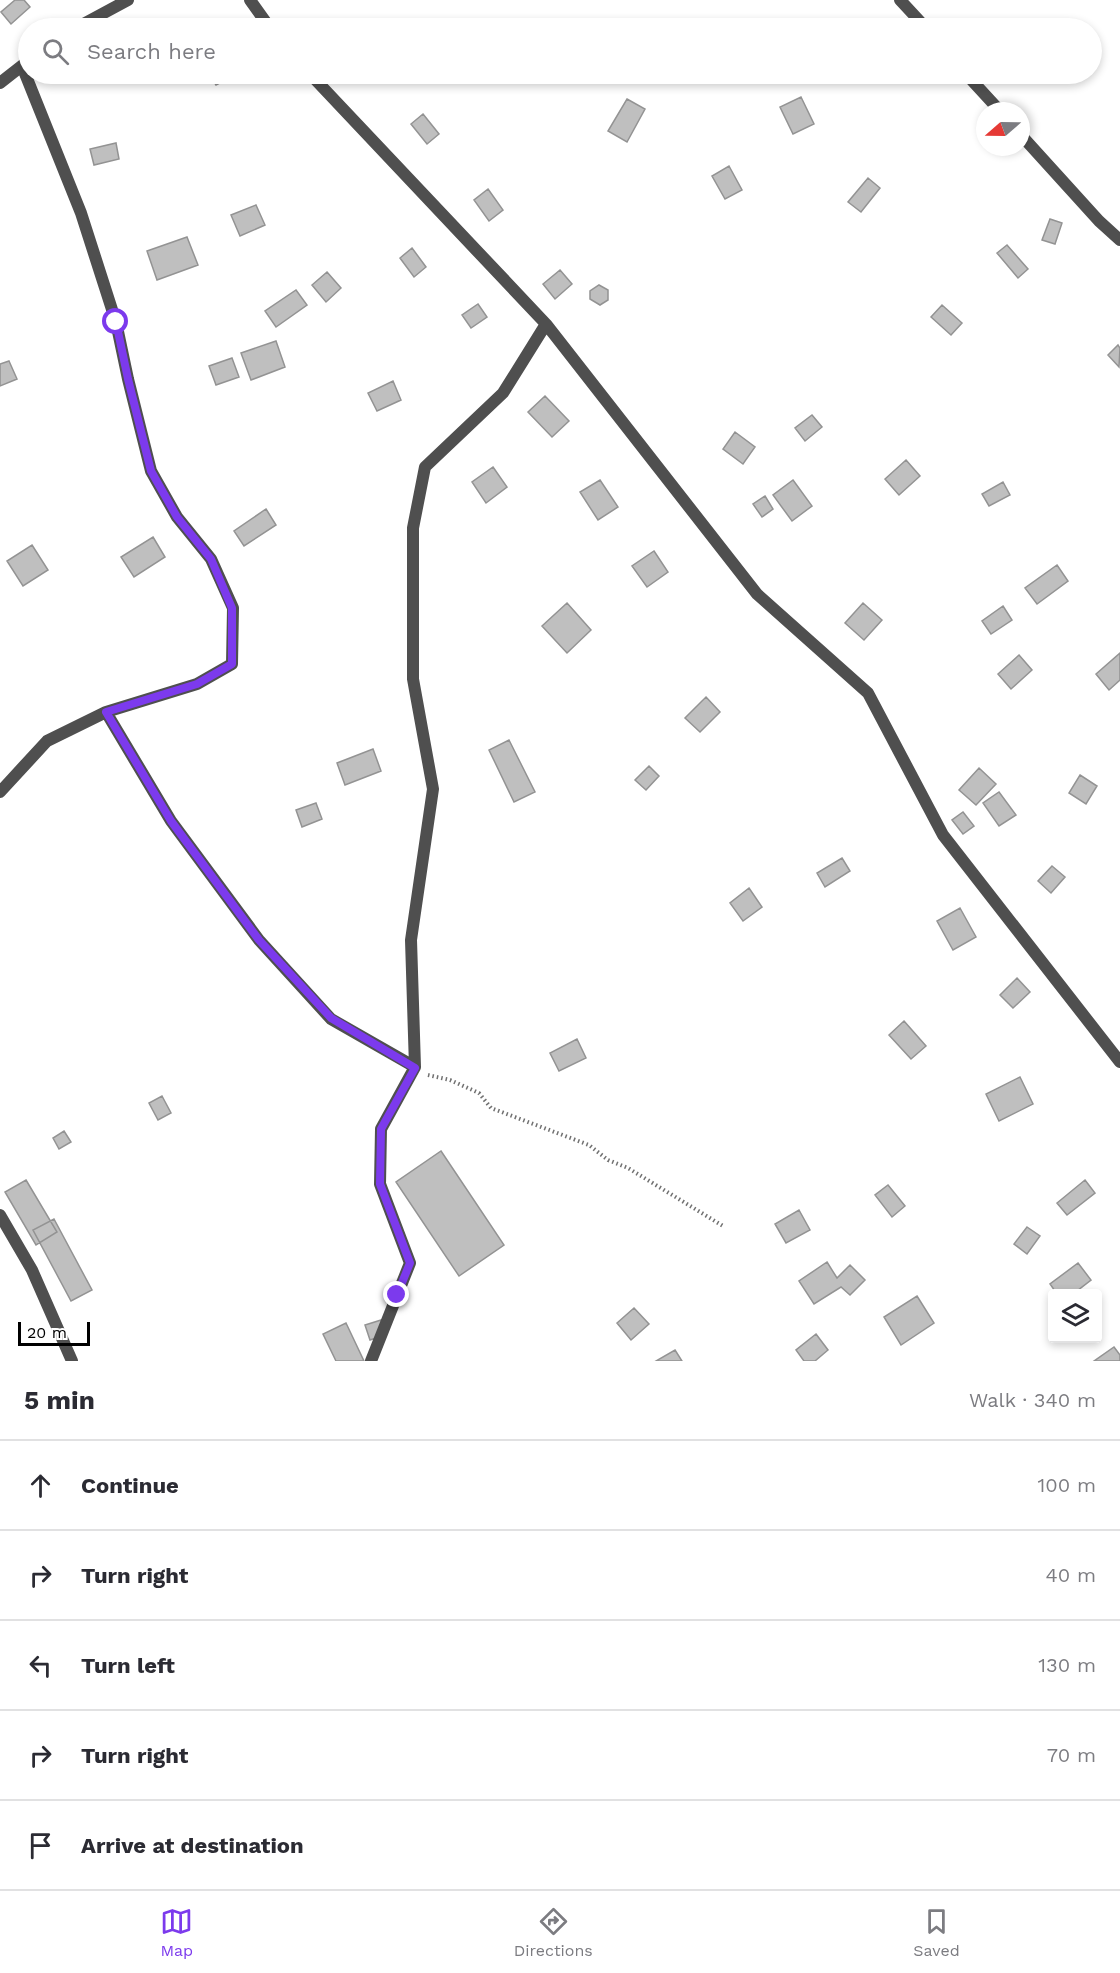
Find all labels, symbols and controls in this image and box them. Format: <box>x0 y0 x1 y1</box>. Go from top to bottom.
search box <box>18 18 1102 84</box>
icon: search <box>39 35 72 68</box>
text: Search here <box>87 39 216 64</box>
north arrow <box>976 102 1030 156</box>
route start <box>102 308 128 334</box>
route end <box>383 1281 409 1307</box>
map controls <box>1048 1289 1102 1343</box>
button: layers <box>1048 1289 1102 1343</box>
scale bar <box>18 1319 90 1346</box>
text: 20 m <box>27 1323 67 1342</box>
text: 5 min <box>24 1385 95 1415</box>
text: Walk · 340 m <box>969 1388 1096 1412</box>
icon: ahead <box>24 1469 57 1502</box>
text: Continue <box>81 1473 179 1498</box>
text: 100 m <box>1037 1473 1096 1497</box>
icon: right <box>24 1559 57 1592</box>
text: Turn right <box>81 1563 188 1588</box>
text: 40 m <box>1045 1563 1096 1587</box>
icon: left <box>24 1649 57 1682</box>
text: Turn left <box>81 1653 175 1678</box>
text: 130 m <box>1038 1653 1096 1677</box>
icon: right <box>24 1739 57 1772</box>
text: Turn right <box>81 1743 188 1768</box>
text: 70 m <box>1047 1743 1096 1767</box>
icon: arrive <box>24 1829 57 1862</box>
text: Arrive at destination <box>81 1833 304 1858</box>
tab: Map <box>160 1905 193 1960</box>
tab: Directions <box>514 1905 593 1960</box>
tab: Saved <box>913 1905 960 1960</box>

